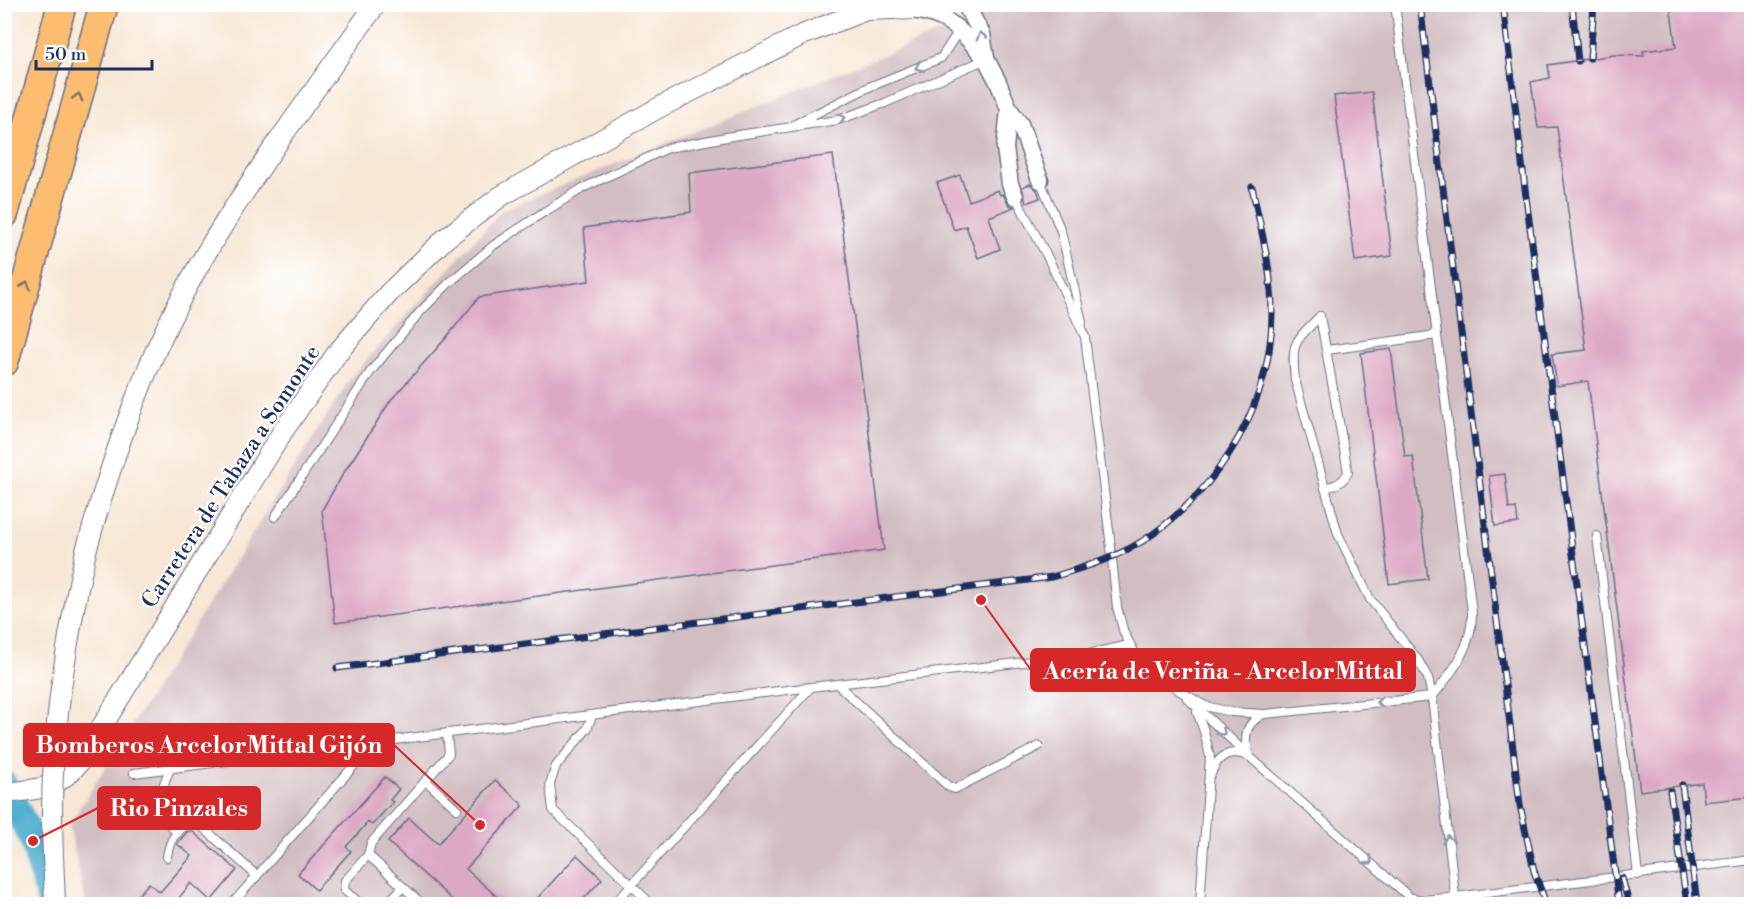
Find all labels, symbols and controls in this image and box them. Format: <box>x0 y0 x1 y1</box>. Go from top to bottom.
one-way arrow <box>976 31 988 42</box>
scale bar <box>36 33 152 71</box>
text: 50 m <box>45 43 87 66</box>
one-way arrow <box>914 60 925 72</box>
one-way arrow <box>71 92 84 102</box>
one-way arrow <box>836 113 846 126</box>
one-way arrow <box>19 280 31 291</box>
street label: Carretera de Tabaza a Somonte <box>136 340 326 613</box>
callout: Acería de Veriña - ArcelorMittal <box>1031 649 1415 691</box>
text: Acería de Veriña - ArcelorMittal <box>1042 657 1403 687</box>
one-way arrow <box>1375 695 1385 708</box>
callout: Bomberos ArcelorMittal Gijón <box>24 724 394 766</box>
one-way arrow <box>1215 725 1226 736</box>
text: Bomberos ArcelorMittal Gijón <box>36 731 382 761</box>
callout: Rio Pinzales <box>98 787 260 829</box>
text: Rio Pinzales <box>110 794 248 824</box>
one-way arrow <box>1442 835 1454 844</box>
one-way arrow <box>1362 853 1373 864</box>

